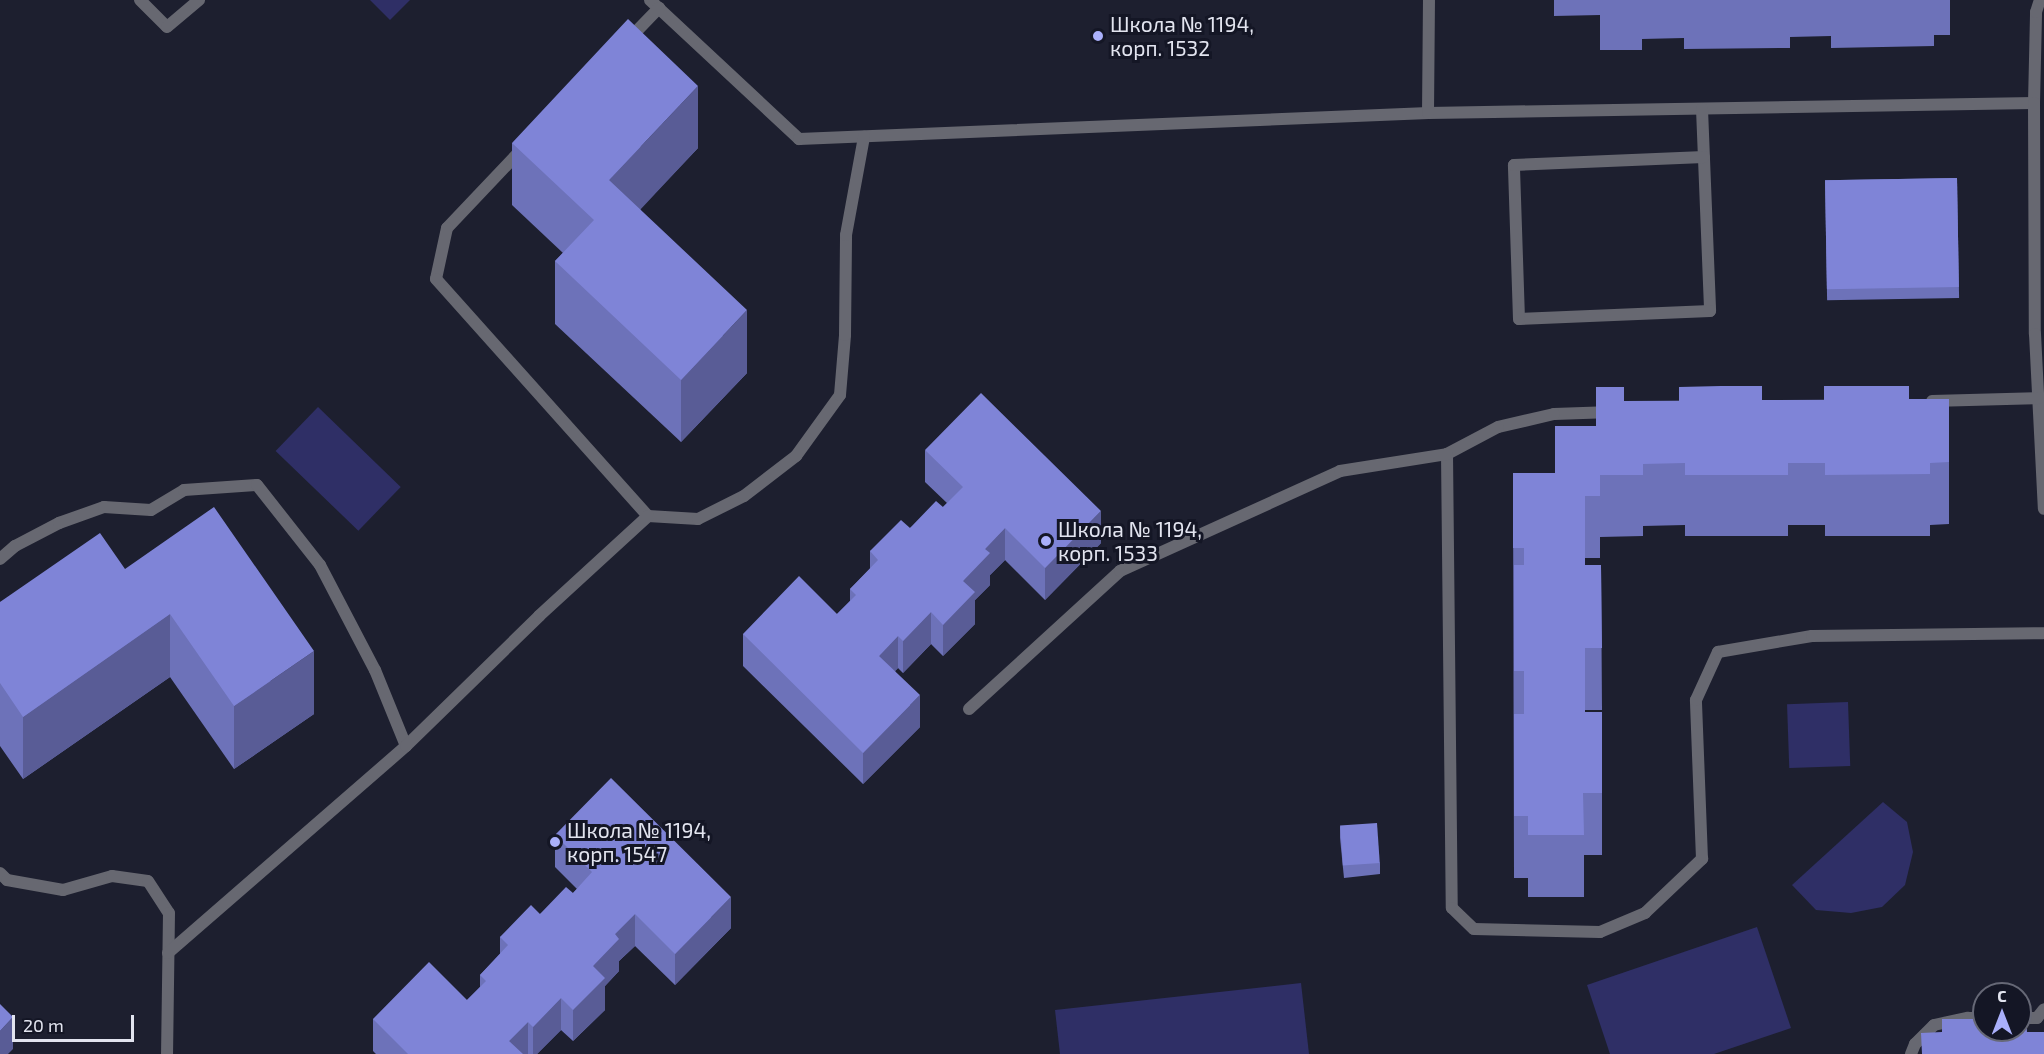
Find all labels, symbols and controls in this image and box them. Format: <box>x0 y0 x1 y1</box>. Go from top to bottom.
place label: Школа № 1194, корп. 1532 <box>1110 11 1254 61</box>
marker: Школа № 1194, корп. 1532 <box>1091 29 1105 43</box>
place label: Школа № 1194, корп. 1533 <box>1058 516 1202 566</box>
marker: Школа № 1194, корп. 1533 <box>1039 534 1053 548</box>
place label: Школа № 1194, корп. 1547 <box>567 817 711 867</box>
marker: Школа № 1194, корп. 1547 <box>548 835 562 849</box>
north arrow <box>1972 982 2032 1042</box>
text: С <box>1997 986 2007 1005</box>
scale bar <box>15 1003 136 1041</box>
text: 20 m <box>23 1014 64 1036</box>

